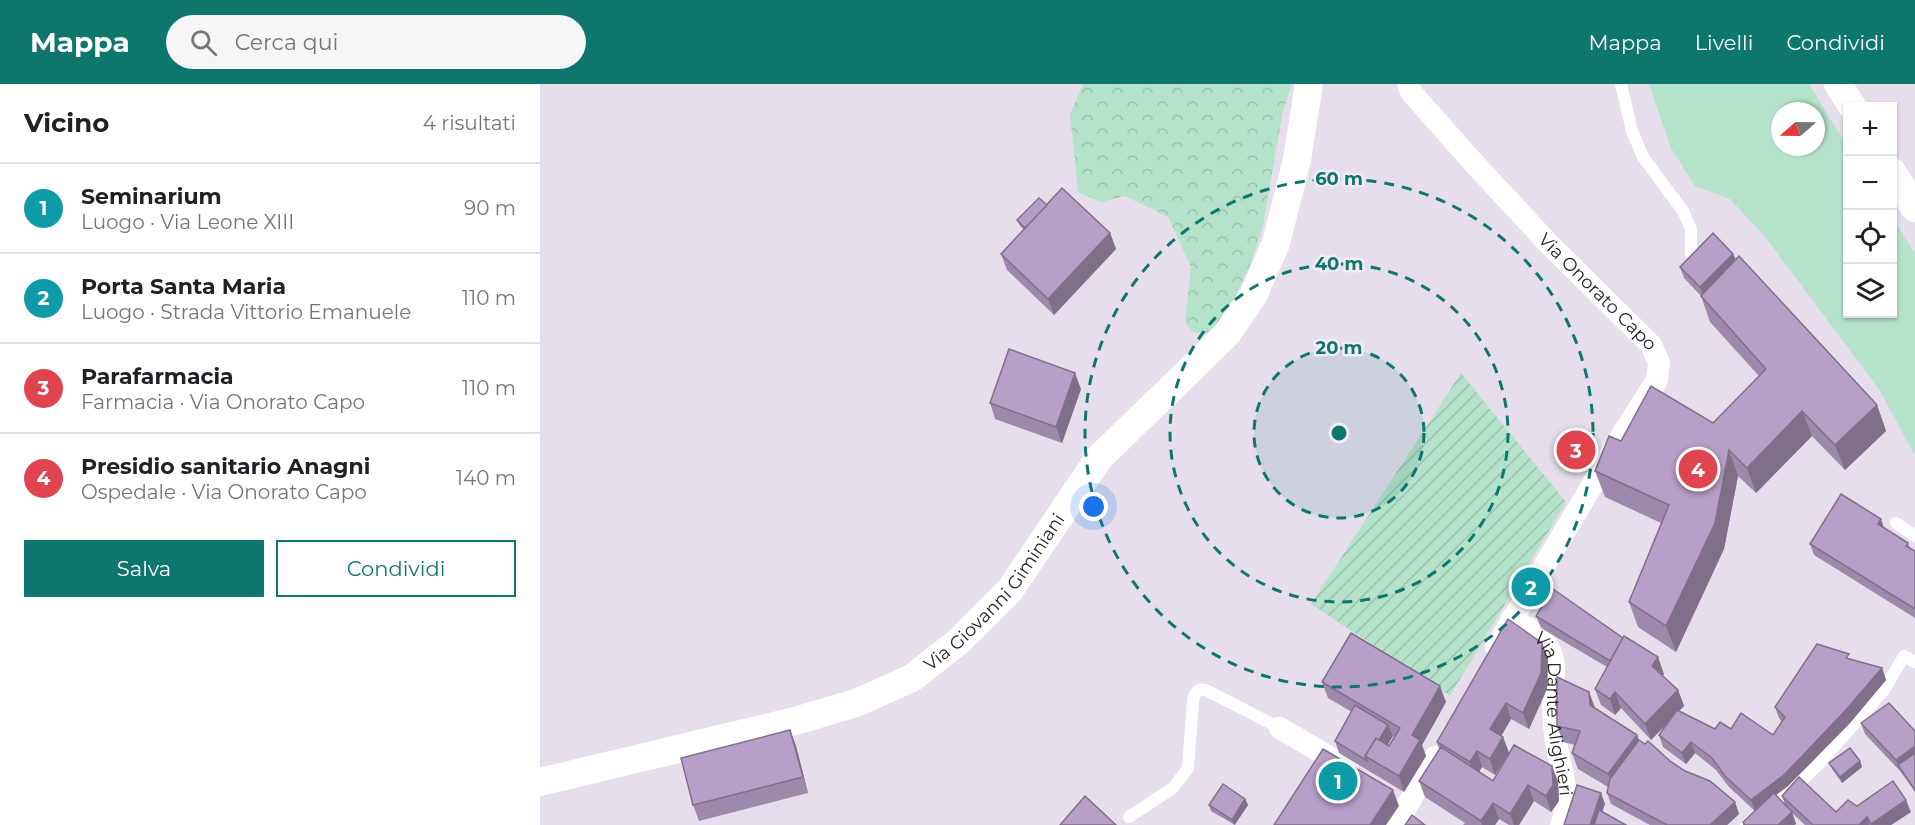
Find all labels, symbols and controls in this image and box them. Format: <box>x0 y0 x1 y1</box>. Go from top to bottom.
search box <box>166 15 586 69</box>
text: Mappa <box>30 25 130 59</box>
icon: search <box>187 26 220 59</box>
text: Cerca qui <box>235 29 338 56</box>
text: Mappa <box>1588 30 1662 55</box>
text: Livelli <box>1695 30 1753 55</box>
text: Condividi <box>1786 30 1885 55</box>
north arrow <box>1771 102 1825 156</box>
map controls <box>1843 102 1897 318</box>
button: + <box>1843 102 1897 156</box>
text: Vicino <box>24 107 109 139</box>
text: 4 risultati <box>423 111 516 135</box>
button: − <box>1843 156 1897 210</box>
text: 60 m <box>1315 168 1363 190</box>
text: Seminarium <box>81 183 222 210</box>
text: 1 <box>40 196 47 220</box>
text: 90 m <box>464 196 516 220</box>
text: Luogo · Via Leone XIII <box>81 210 294 234</box>
button: locate <box>1843 210 1897 264</box>
street label: Via Onorato Capo <box>1534 229 1661 355</box>
text: 40 m <box>1315 253 1363 275</box>
button: layers <box>1843 264 1897 318</box>
text: Porta Santa Maria <box>81 273 286 300</box>
text: 2 <box>38 286 49 310</box>
text: 110 m <box>462 286 516 310</box>
text: Luogo · Strada Vittorio Emanuele <box>81 300 411 324</box>
text: 20 m <box>1316 337 1362 359</box>
text: Parafarmacia <box>81 363 234 390</box>
text: 3 <box>38 376 49 400</box>
text: 110 m <box>462 376 516 400</box>
text: Farmacia · Via Onorato Capo <box>81 390 365 414</box>
centre of rings <box>1329 423 1349 443</box>
pin: 3 <box>1556 428 1596 472</box>
pin: 4 <box>1678 446 1718 492</box>
text: Presidio sanitario Anagni <box>81 453 370 480</box>
text: 4 <box>37 466 50 490</box>
text: 140 m <box>456 466 516 490</box>
text: Ospedale · Via Onorato Capo <box>81 480 367 504</box>
your location <box>1079 492 1108 521</box>
street label: Via Giovanni Giminiani <box>919 509 1069 675</box>
button: Salva <box>24 540 264 597</box>
button: Condividi <box>276 540 516 597</box>
pin: 2 <box>1512 564 1550 610</box>
street label: Via Dante Alighieri <box>1529 627 1577 797</box>
pin: 1 <box>1318 758 1358 804</box>

